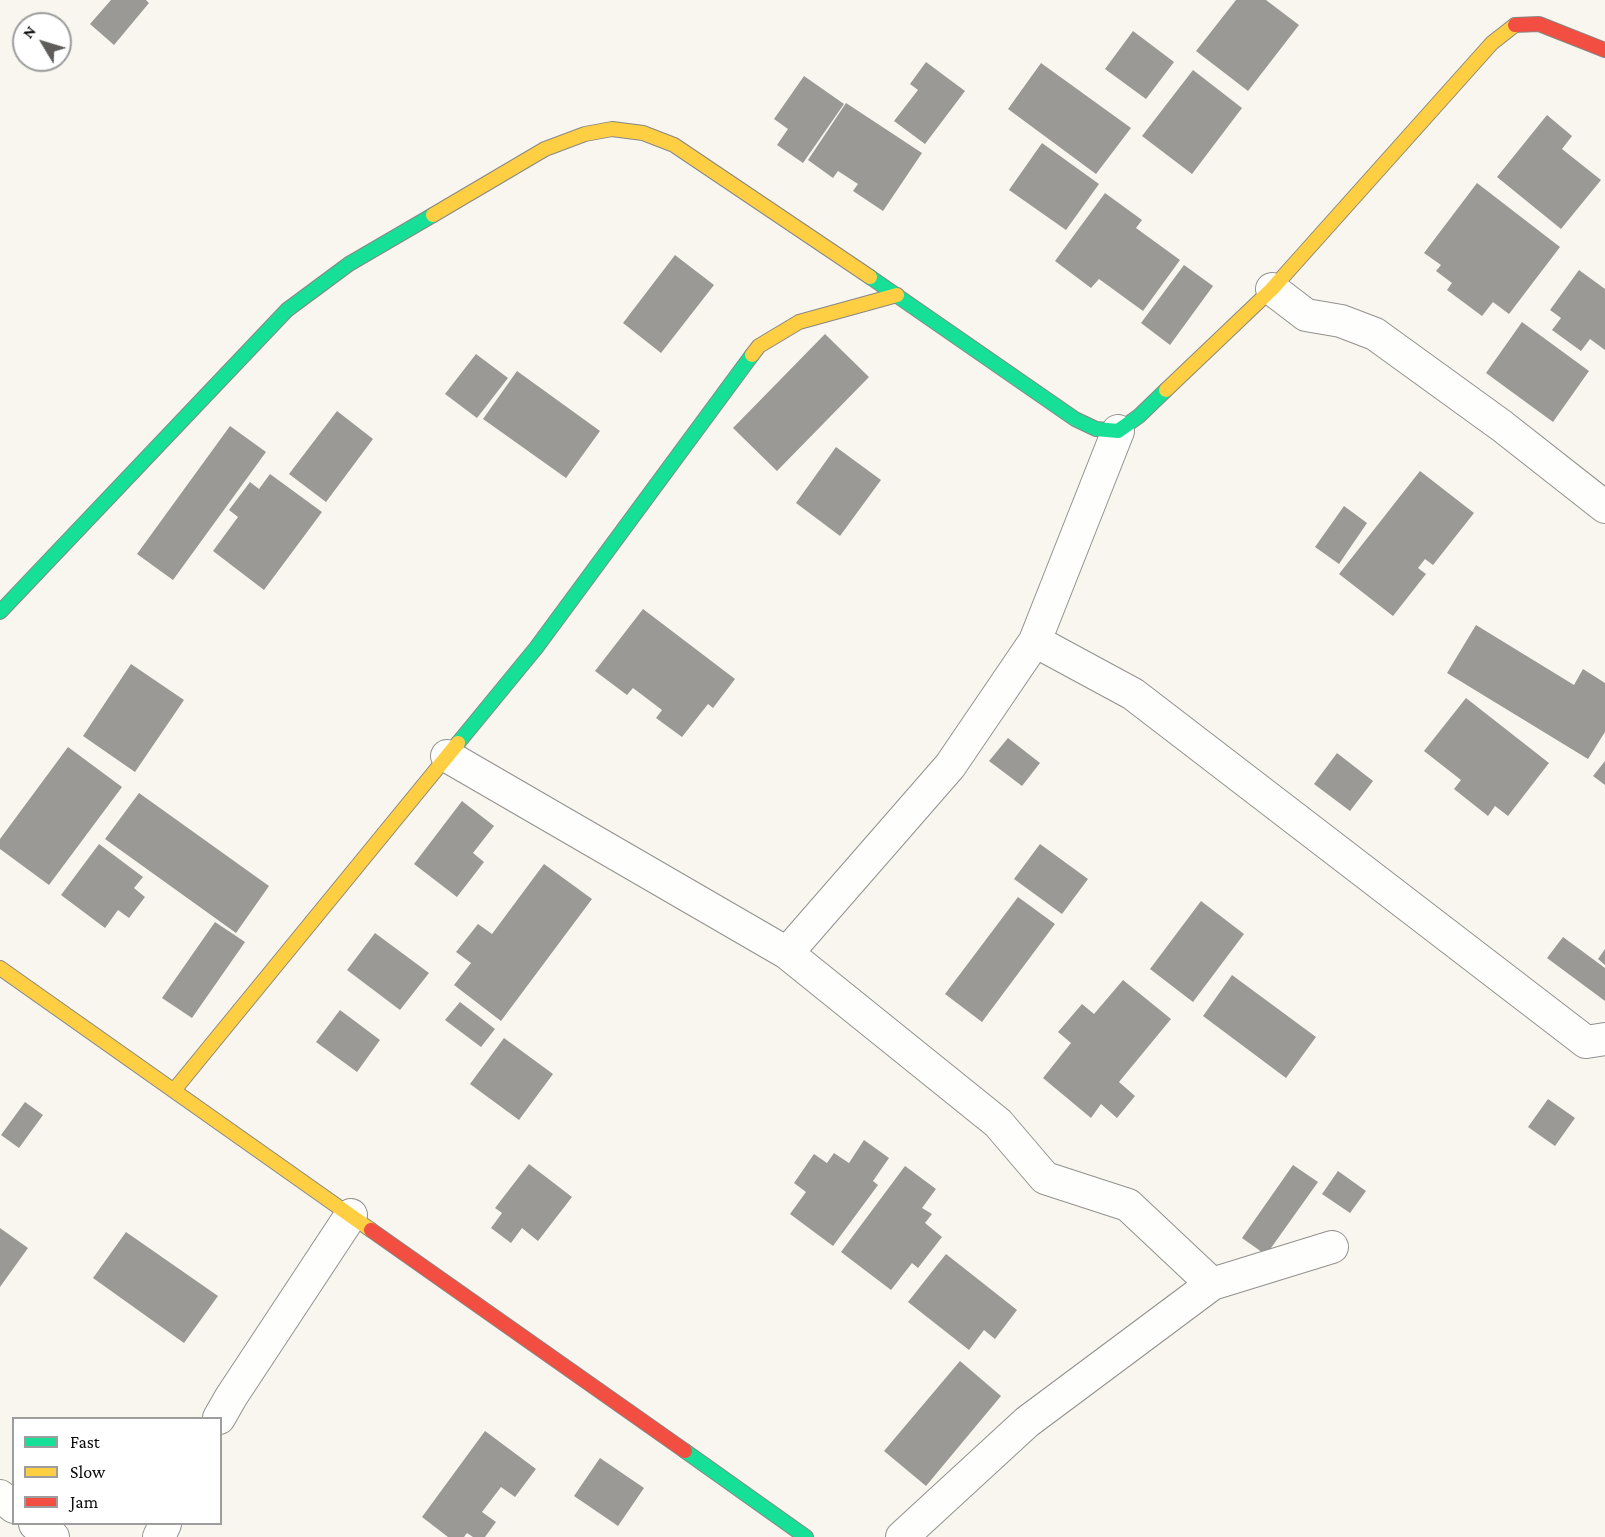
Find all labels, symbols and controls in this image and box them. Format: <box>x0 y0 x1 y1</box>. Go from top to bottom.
north arrow <box>12 12 72 72</box>
text: N <box>19 22 39 41</box>
legend <box>12 1417 222 1525</box>
text: Fast <box>70 1432 100 1452</box>
text: Slow <box>70 1462 105 1482</box>
text: Jam <box>70 1492 98 1512</box>

